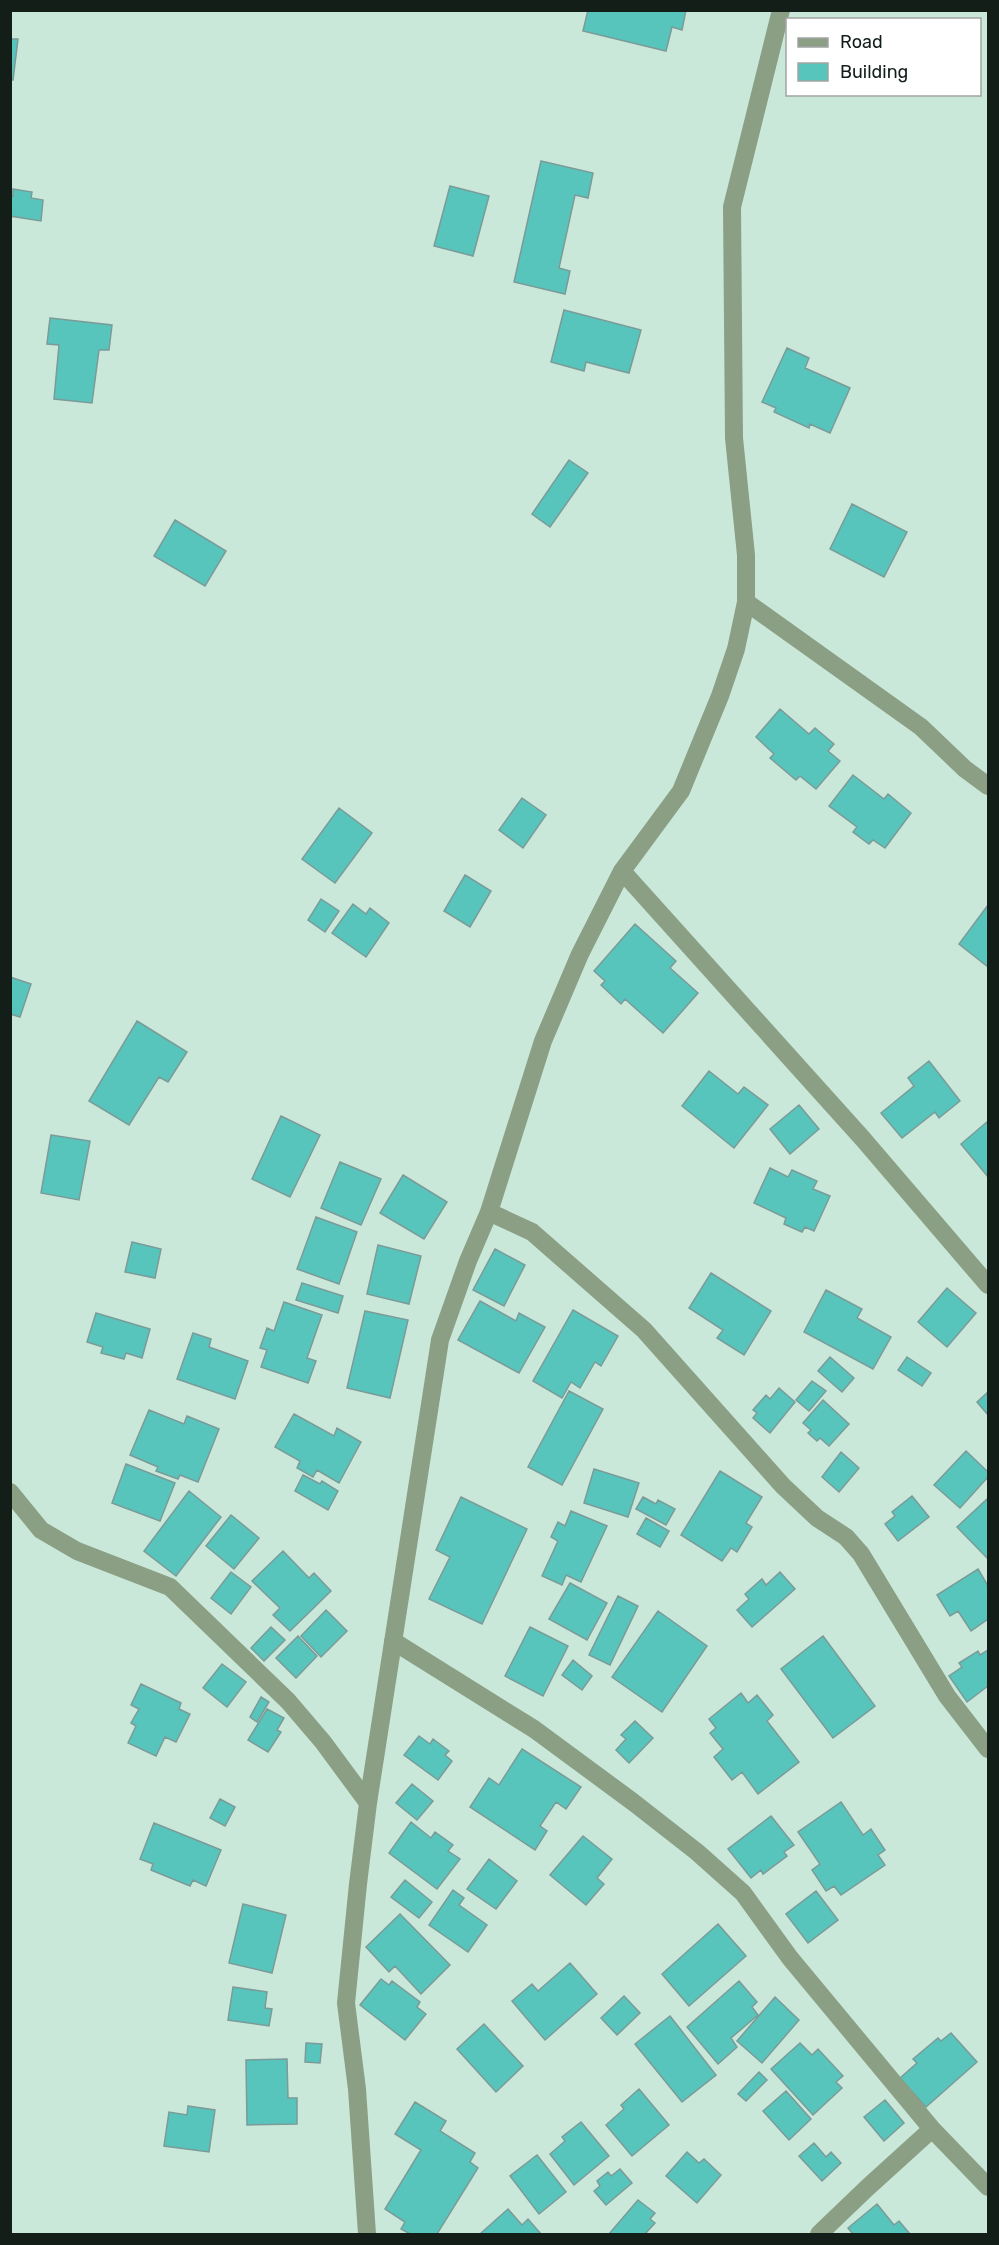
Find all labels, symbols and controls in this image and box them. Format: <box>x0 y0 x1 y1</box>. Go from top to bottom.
legend <box>786 18 981 96</box>
text: Road <box>840 31 883 53</box>
text: Building <box>840 61 908 83</box>

